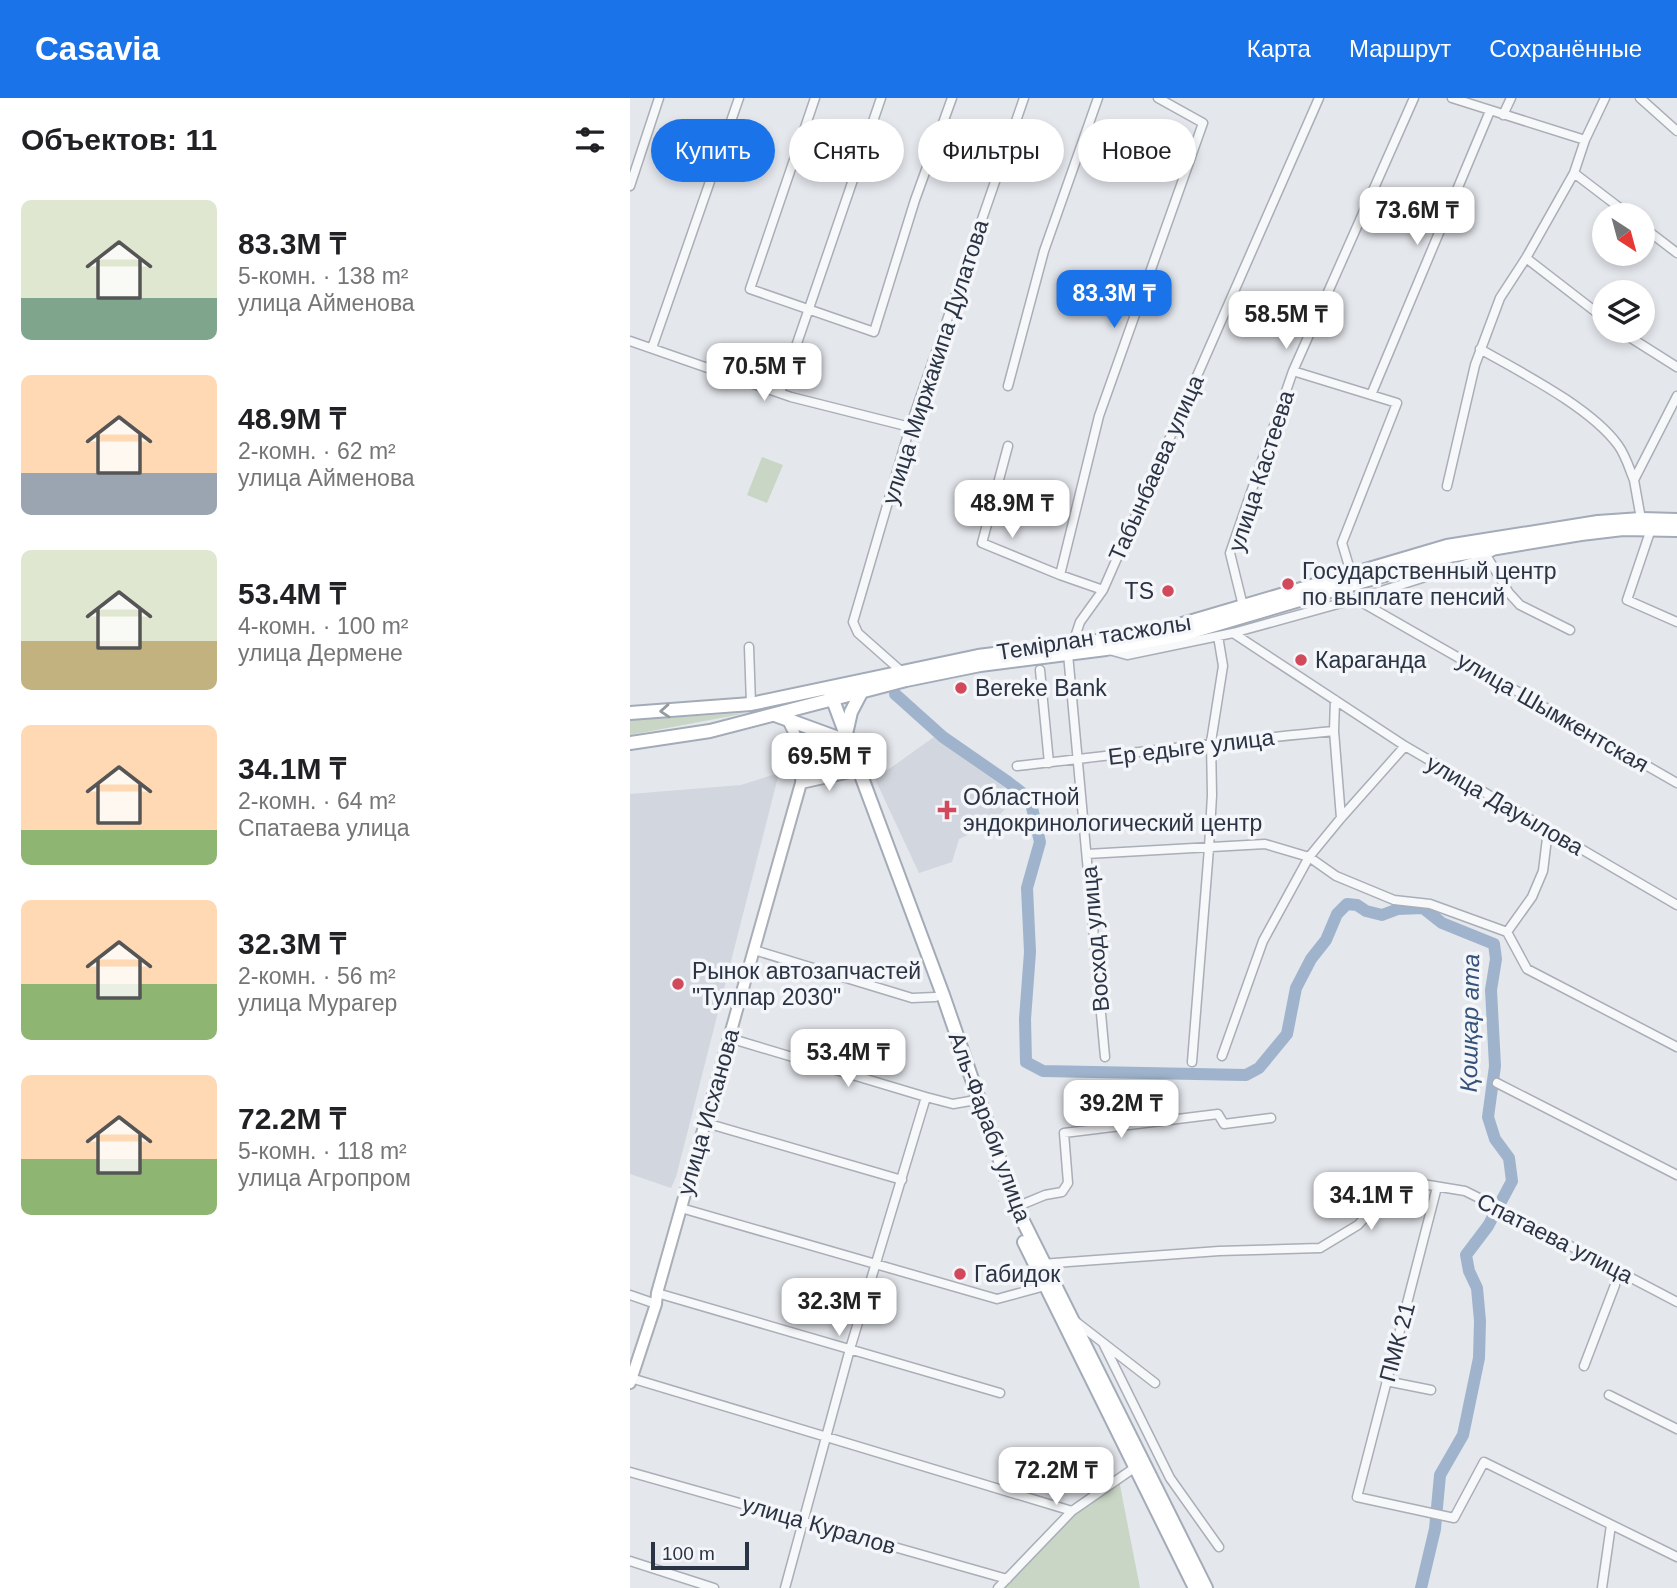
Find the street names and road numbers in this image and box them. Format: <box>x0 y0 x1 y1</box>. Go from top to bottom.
street label: улица Миржакипа Дулатова <box>877 216 993 508</box>
street label: Табынбаева улица <box>1103 371 1209 565</box>
street label: улица Кастеева <box>1223 387 1299 555</box>
street label: Темірлан тасжолы <box>995 609 1193 665</box>
street label: улица Шымкентская <box>1453 647 1653 777</box>
street label: Ер едыге улица <box>1107 724 1276 770</box>
street label: улица Дауылова <box>1422 749 1588 861</box>
street label: Восход улица <box>1076 865 1114 1013</box>
street label: улица Исханова <box>672 1026 744 1198</box>
street label: Аль-Фараби улица <box>944 1029 1036 1226</box>
street label: Спатаева улица <box>1473 1187 1638 1289</box>
street label: ПМК 21 <box>1374 1299 1420 1385</box>
street label: улица Куралов <box>739 1491 899 1559</box>

